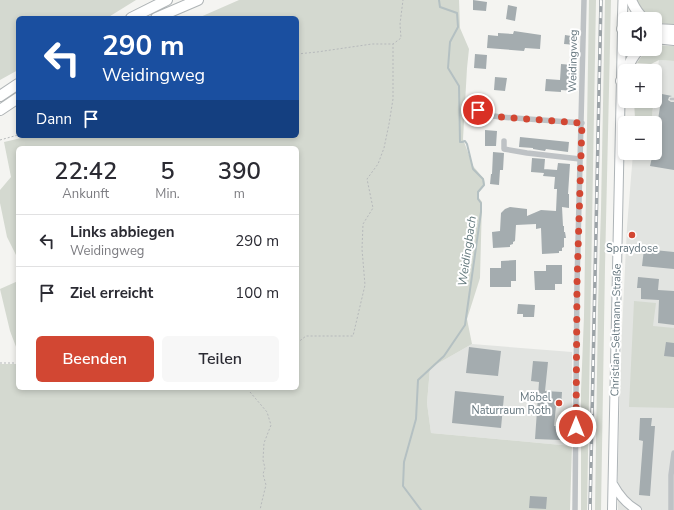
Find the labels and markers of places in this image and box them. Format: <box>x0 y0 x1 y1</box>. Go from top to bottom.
pin <box>461 93 495 127</box>
marker: Spraydose <box>627 230 637 240</box>
place label: Spraydose <box>606 241 658 256</box>
place label: Möbel Naturraum Roth <box>472 390 552 418</box>
marker: Möbel Naturraum Roth <box>554 398 564 408</box>

